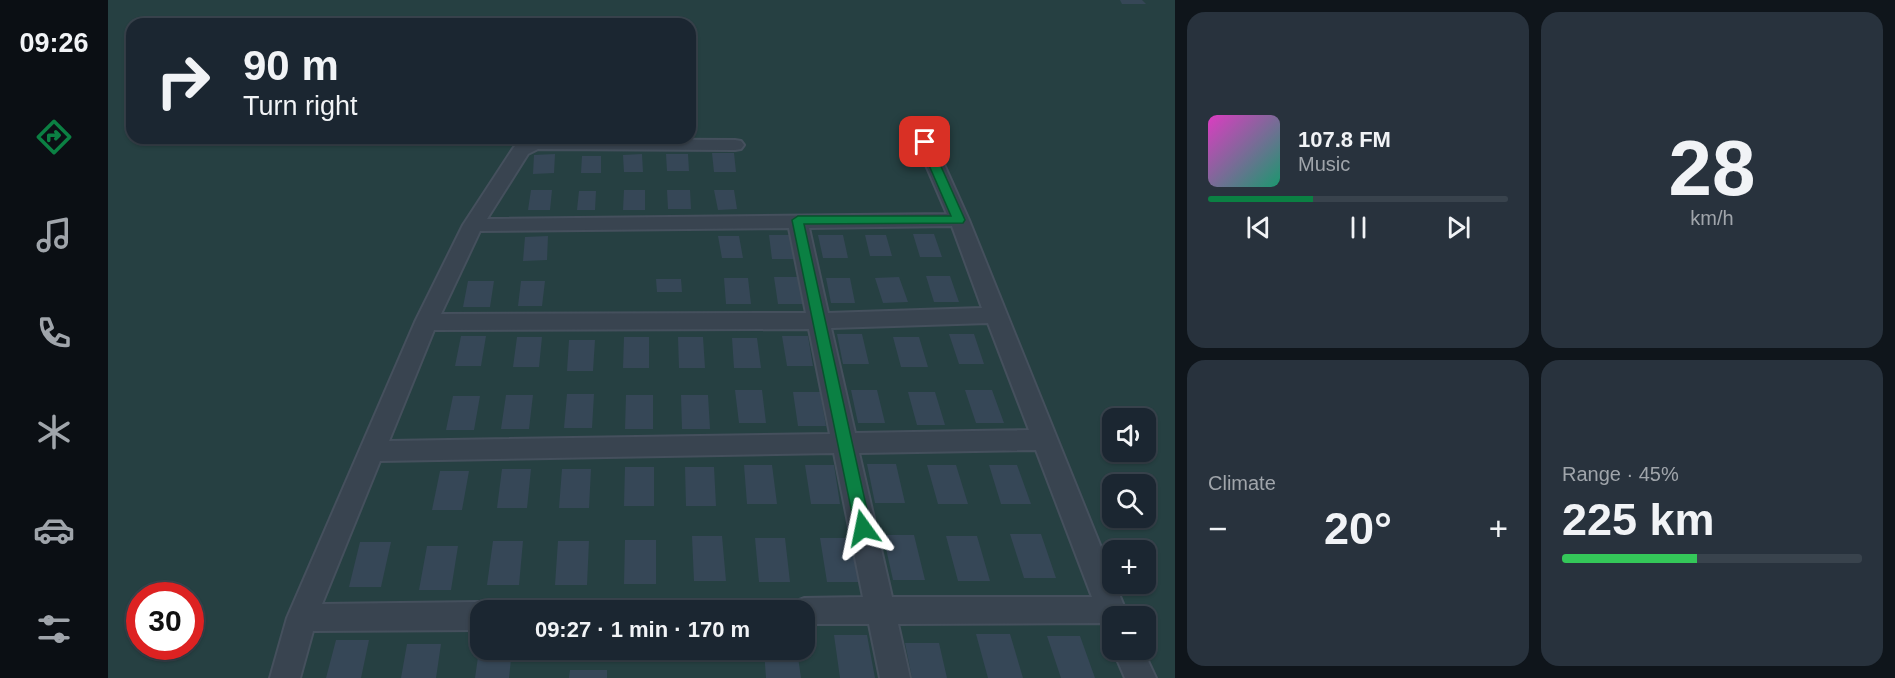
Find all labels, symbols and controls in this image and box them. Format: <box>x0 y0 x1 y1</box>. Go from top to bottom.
text: 09:26 <box>19 28 89 58</box>
icon: right <box>144 42 222 120</box>
text: 90 m <box>243 42 339 89</box>
text: Turn right <box>243 91 358 121</box>
icon: directions <box>33 116 75 158</box>
pin <box>899 116 950 167</box>
text: 28 <box>1669 124 1755 212</box>
icon: arrive <box>908 125 941 158</box>
text: 107.8 FM <box>1298 127 1391 152</box>
text: Music <box>1298 153 1350 175</box>
text: km/h <box>1690 207 1734 229</box>
icon: previous <box>1242 211 1275 244</box>
icon: pause <box>1342 211 1375 244</box>
icon: next <box>1442 211 1475 244</box>
icon: music <box>33 214 75 256</box>
icon: phone <box>33 312 75 354</box>
map controls <box>1102 408 1156 660</box>
button: sound <box>1102 408 1156 462</box>
icon: climate <box>33 411 75 453</box>
text: Range · 45% <box>1562 463 1679 485</box>
text: Climate <box>1208 472 1276 494</box>
button: search <box>1102 474 1156 528</box>
text: 225 km <box>1562 494 1715 545</box>
position arrow <box>831 496 895 560</box>
text: 20° <box>1324 503 1392 554</box>
icon: car <box>33 509 75 551</box>
text: − <box>1208 510 1227 547</box>
text: + <box>1489 510 1508 547</box>
button: + <box>1102 540 1156 594</box>
speed limit sign: 30 <box>126 582 204 660</box>
button: − <box>1102 606 1156 660</box>
icon: filters <box>33 608 75 650</box>
text: 09:27 · 1 min · 170 m <box>535 617 750 642</box>

